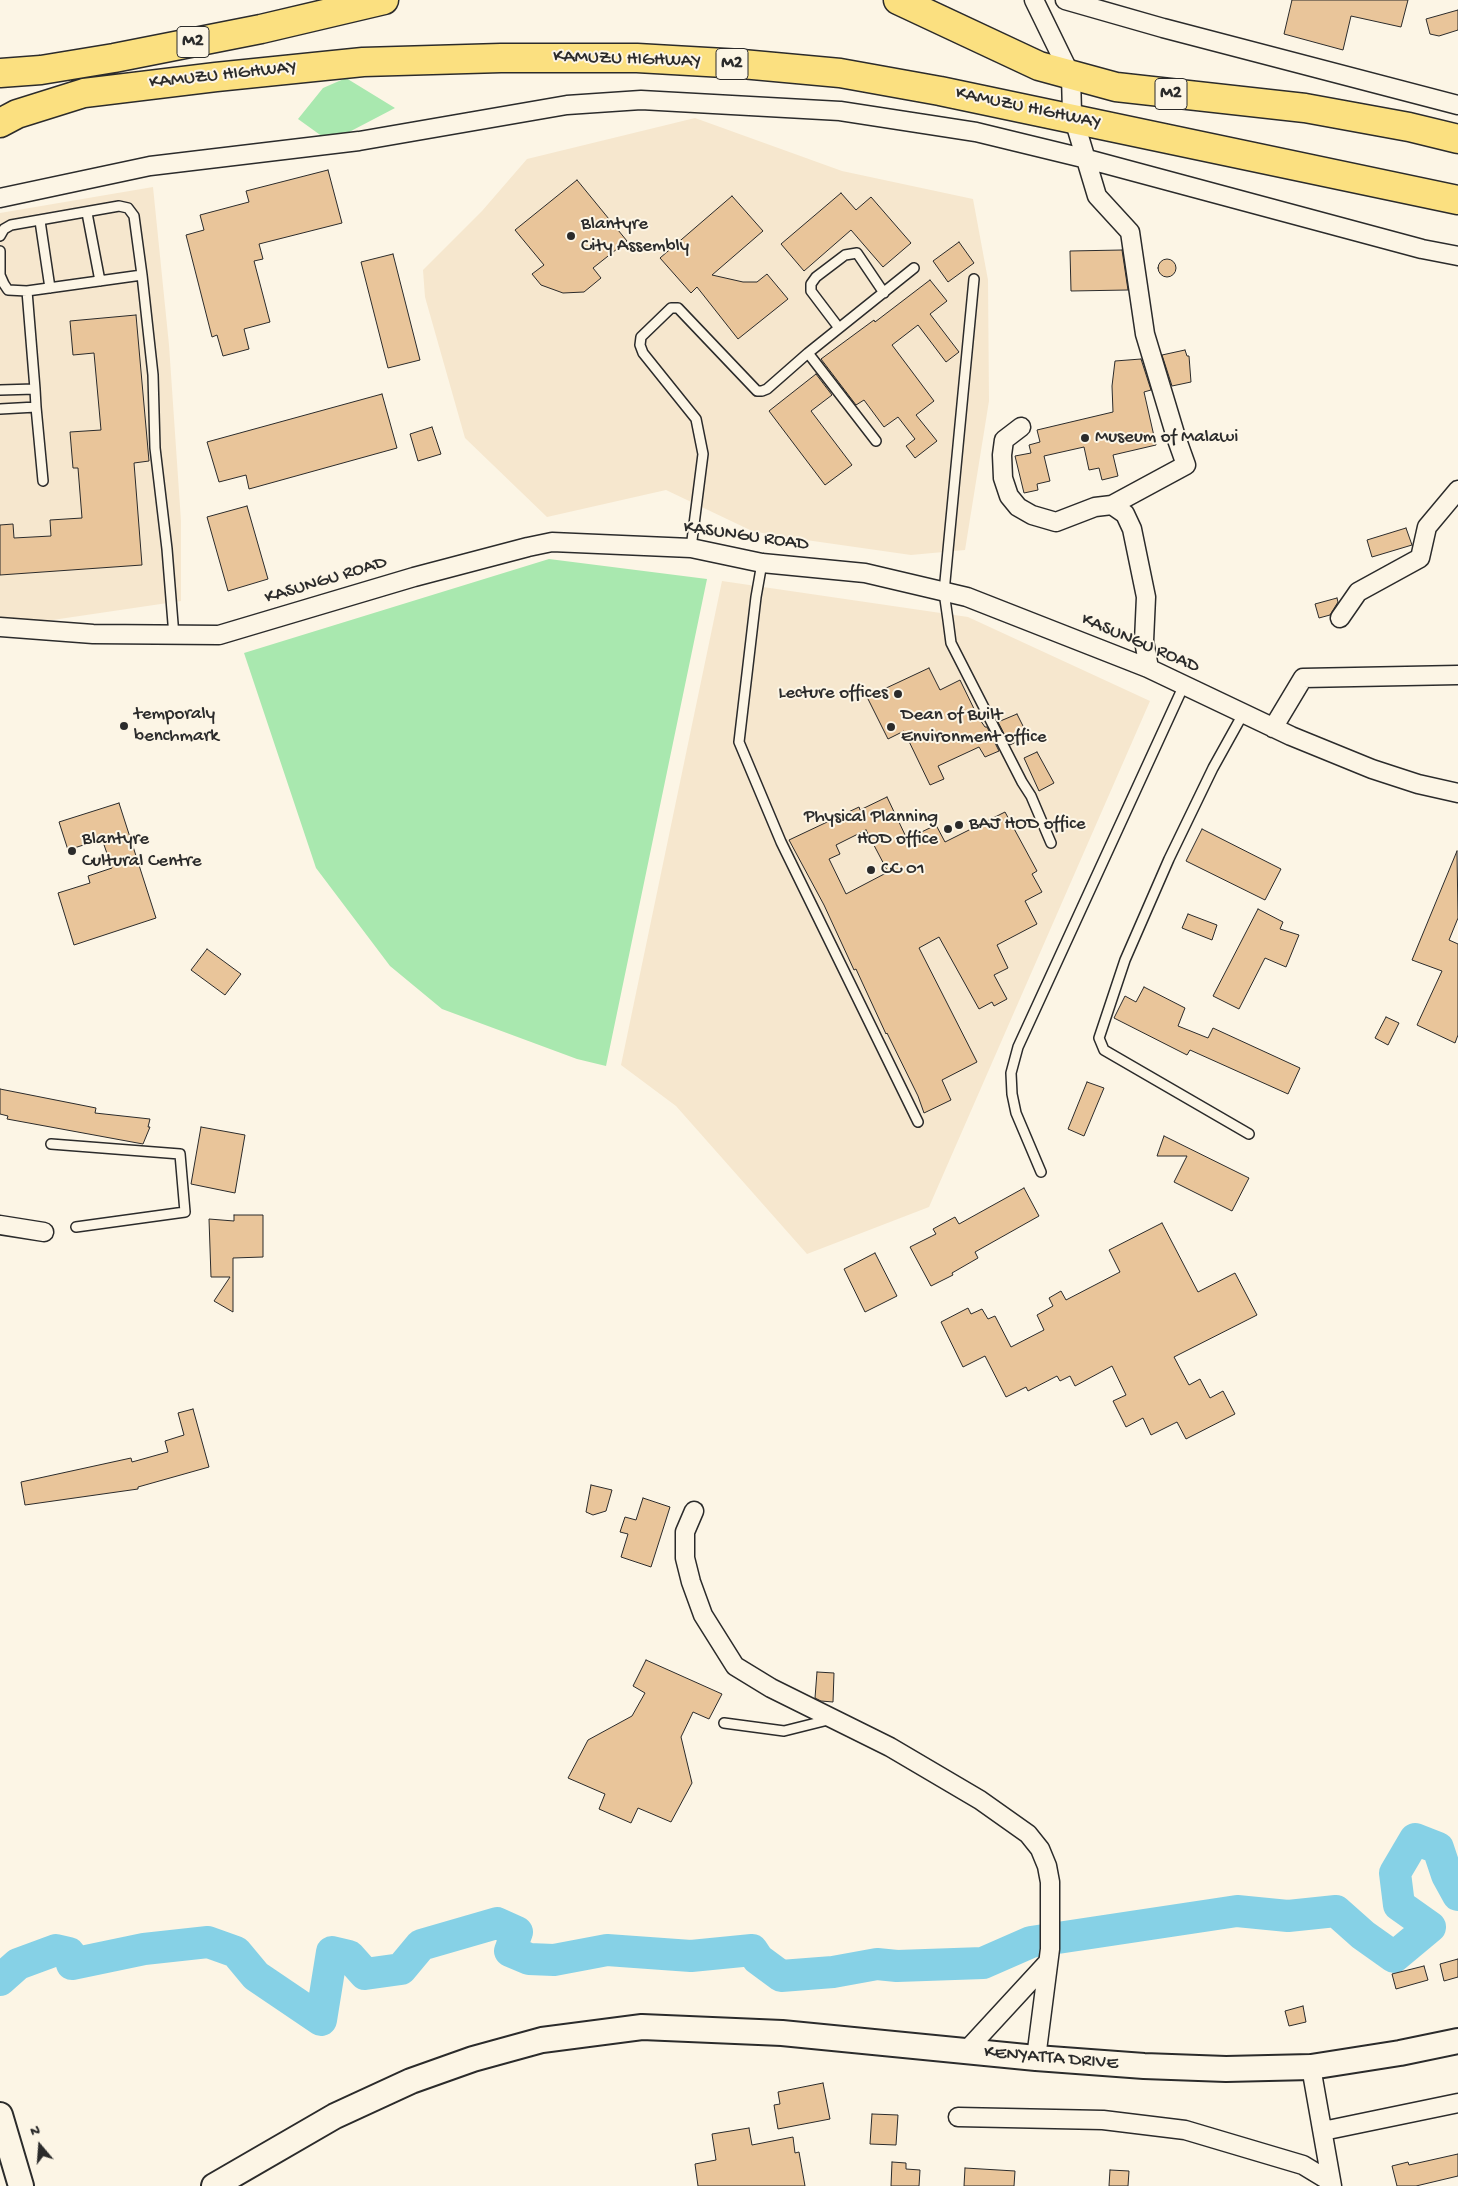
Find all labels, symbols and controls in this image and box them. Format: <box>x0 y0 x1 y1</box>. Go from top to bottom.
road number: M2 <box>177 27 209 58</box>
street label: KAMUZU HIGHWAY <box>553 46 701 74</box>
road number: M2 <box>716 49 748 80</box>
street label: KAMUZU HIGHWAY <box>148 57 298 95</box>
road number: M2 <box>1155 78 1187 110</box>
street label: KAMUZU HIGHWAY <box>953 82 1103 136</box>
place label: Blantyre City Assembly <box>581 214 689 258</box>
marker: Blantyre City Assembly <box>565 230 577 242</box>
place label: Museum of Malawi <box>1095 427 1238 449</box>
marker: Museum of Malawi <box>1079 432 1091 444</box>
street label: KASUNGU ROAD <box>682 517 810 557</box>
street label: KASUNGU ROAD <box>262 552 390 610</box>
street label: KASUNGU ROAD <box>1077 609 1203 679</box>
place label: Lecture offices <box>778 683 888 705</box>
marker: Lecture offices <box>892 688 904 700</box>
place label: temporaly benchmark <box>134 704 219 748</box>
place label: Dean of Built Environment office <box>901 705 1046 749</box>
marker: temporaly benchmark <box>118 720 130 732</box>
marker: Dean of Built Environment office <box>885 721 897 733</box>
place label: Physical Planning HOD office <box>804 807 938 851</box>
place label: BAJ HOD office <box>969 814 1086 836</box>
marker: BAJ HOD office <box>953 819 965 831</box>
marker: Physical Planning HOD office <box>942 823 954 835</box>
place label: Blantyre Cultural Centre <box>82 829 201 873</box>
marker: Blantyre Cultural Centre <box>66 845 78 857</box>
place label: CC 01 <box>881 859 925 881</box>
marker: CC 01 <box>865 864 877 876</box>
street label: KENYATTA DRIVE <box>983 2042 1119 2076</box>
north arrow <box>15 2121 65 2171</box>
text: N <box>28 2122 42 2141</box>

